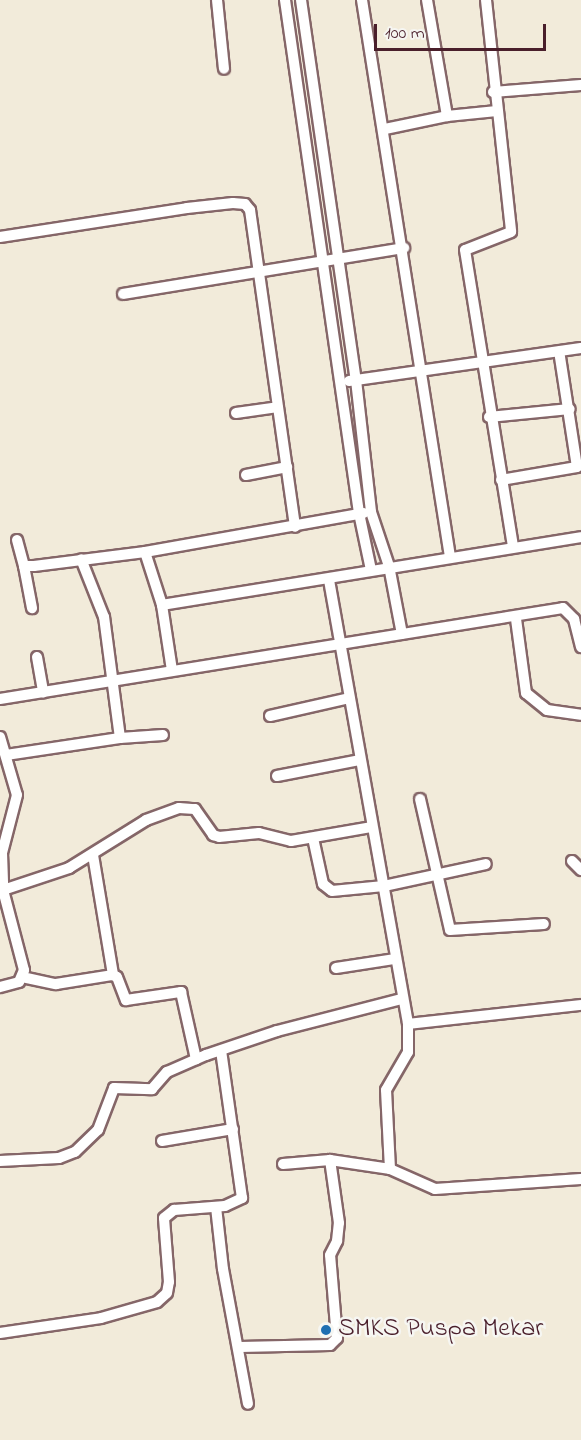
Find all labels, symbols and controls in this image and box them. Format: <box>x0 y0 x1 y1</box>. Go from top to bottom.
scale bar <box>377 12 550 50</box>
text: 100 m <box>385 21 425 47</box>
place label: SMKS Puspa Mekar <box>338 1314 543 1346</box>
marker: SMKS Puspa Mekar <box>319 1323 333 1337</box>

